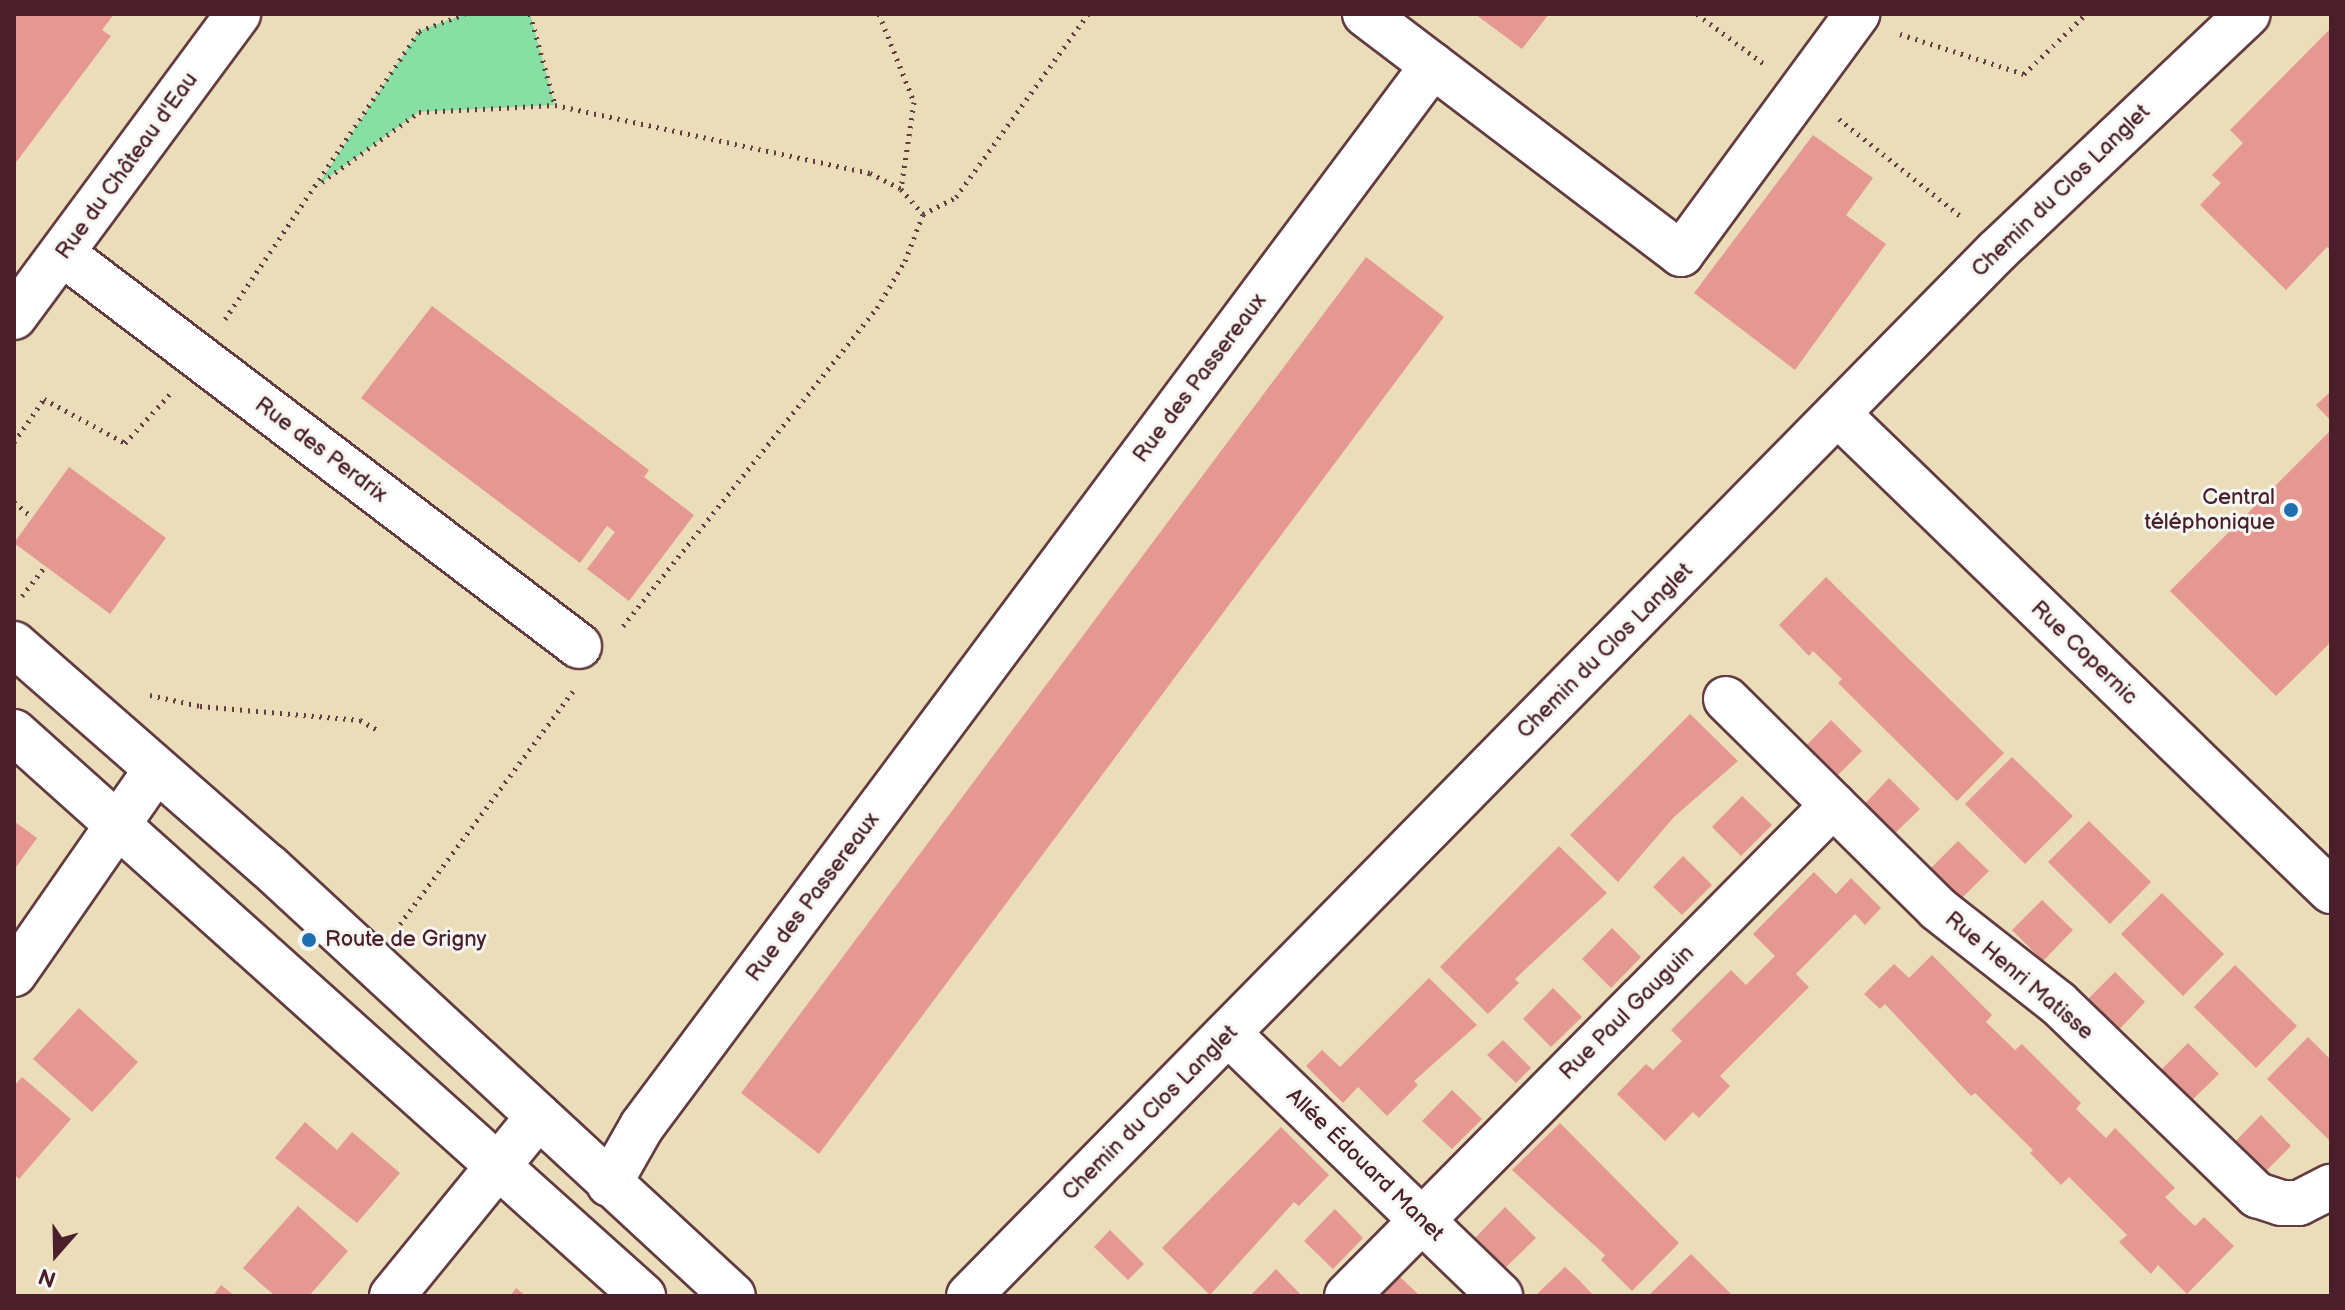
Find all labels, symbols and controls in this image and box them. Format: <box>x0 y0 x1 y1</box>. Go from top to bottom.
street label: Rue du Château d'Eau <box>50 67 204 265</box>
street label: Chemin du Clos Langlet <box>1967 99 2155 283</box>
street label: Rue des Passereaux <box>1128 288 1272 468</box>
street label: Rue des Perdrix <box>250 392 392 508</box>
place label: Central téléphonique <box>2145 484 2275 536</box>
marker: Central téléphonique <box>2282 501 2300 519</box>
street label: Chemin du Clos Langlet <box>1512 558 1698 744</box>
street label: Rue Copernic <box>2025 596 2143 710</box>
street label: Rue des Passereaux <box>741 807 885 987</box>
street label: Rue Henri Matisse <box>1939 906 2099 1046</box>
place label: Route de Grigny <box>325 927 486 953</box>
marker: Route de Grigny <box>300 931 318 949</box>
street label: Rue Paul Gauguin <box>1554 940 1700 1086</box>
street label: Chemin du Clos Langlet <box>1057 1020 1243 1206</box>
street label: Allée Édouard Manet <box>1281 1083 1449 1247</box>
north arrow <box>16 1214 96 1294</box>
text: N <box>35 1262 60 1293</box>

